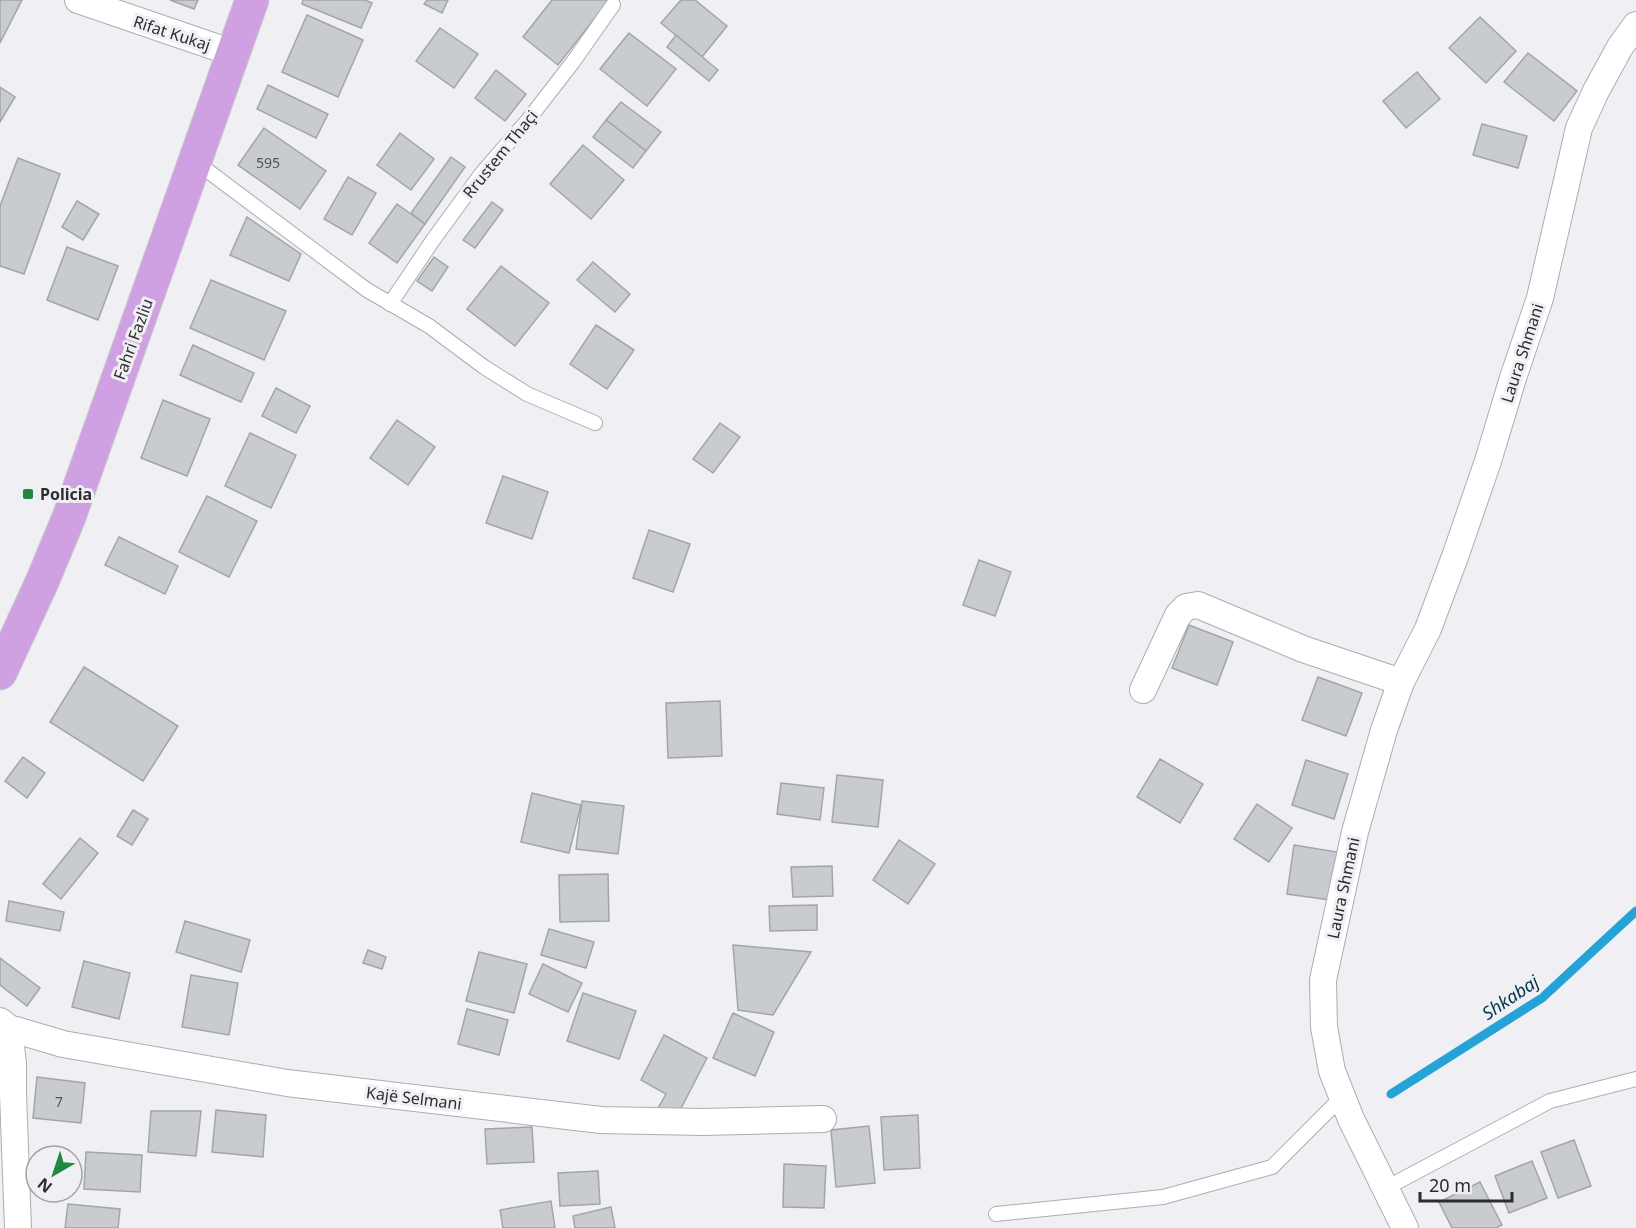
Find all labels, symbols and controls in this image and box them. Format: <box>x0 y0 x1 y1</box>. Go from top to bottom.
street label: Rifat Kukaj <box>131 10 213 56</box>
street label: Rrustem Thaçi <box>458 105 542 203</box>
house number: 595 <box>256 153 280 172</box>
street label: Fahri Fazliu <box>108 295 158 383</box>
street label: Laura Shmani <box>1496 300 1548 406</box>
place label: Policia <box>40 483 92 505</box>
marker: Policia <box>21 487 35 501</box>
street label: Laura Shmani <box>1322 835 1364 941</box>
water label: Shkabaj <box>1477 969 1544 1025</box>
street label: Kajë Selmani <box>365 1081 463 1115</box>
house number: 7 <box>55 1092 63 1111</box>
north arrow <box>24 1144 84 1204</box>
scale bar <box>1420 1165 1512 1203</box>
text: N <box>33 1173 57 1198</box>
text: 20 m <box>1429 1173 1471 1197</box>

